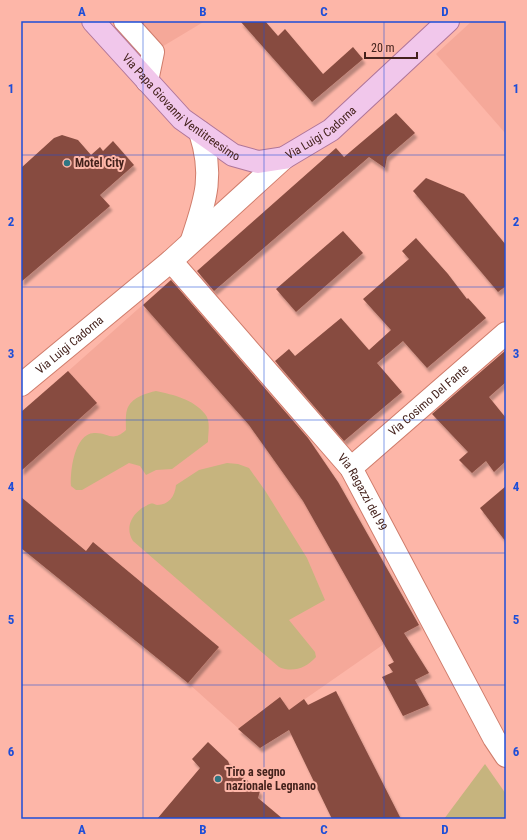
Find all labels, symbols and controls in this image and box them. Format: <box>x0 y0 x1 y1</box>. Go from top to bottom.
text: A <box>78 4 86 19</box>
text: B <box>199 4 207 19</box>
text: C <box>320 4 328 19</box>
text: D <box>441 4 449 19</box>
scale bar <box>365 34 417 60</box>
text: 20 m <box>371 41 395 55</box>
street label: Via Papa Giovanni Ventitreesimo <box>119 51 241 163</box>
text: 1 <box>8 81 14 96</box>
text: 1 <box>513 81 519 96</box>
street label: Via Luigi Cadorna <box>283 103 359 162</box>
place label: Motel City <box>75 156 125 170</box>
marker: Motel City <box>62 158 72 168</box>
text: 2 <box>8 214 15 229</box>
text: 2 <box>513 214 520 229</box>
street label: Via Luigi Cadorna <box>33 313 106 377</box>
text: 3 <box>8 346 14 361</box>
text: 3 <box>513 346 519 361</box>
street label: Via Cosimo Del Fante <box>386 362 472 439</box>
street label: Via Ragazzi del 99 <box>335 451 390 533</box>
text: 4 <box>8 479 15 494</box>
text: 4 <box>513 479 520 494</box>
text: 5 <box>8 612 15 627</box>
text: 5 <box>513 612 520 627</box>
text: 6 <box>8 744 15 759</box>
text: 6 <box>513 744 520 759</box>
place label: Tiro a segno nazionale Legnano <box>226 765 316 793</box>
marker: Tiro a segno nazionale Legnano <box>213 774 223 784</box>
text: A <box>78 822 86 837</box>
text: B <box>199 822 207 837</box>
text: C <box>320 822 328 837</box>
text: D <box>441 822 449 837</box>

